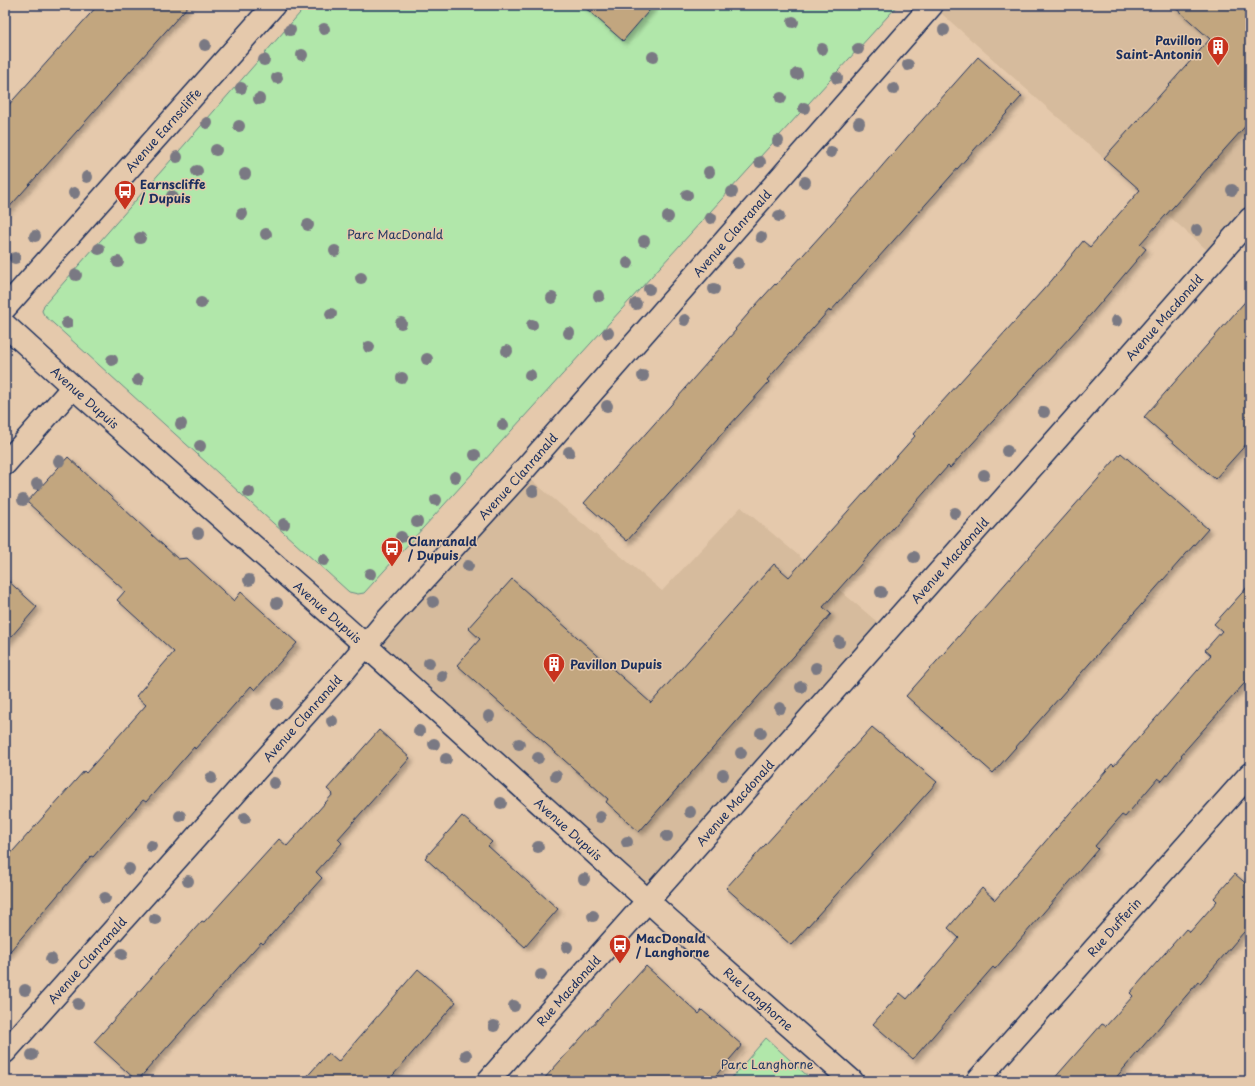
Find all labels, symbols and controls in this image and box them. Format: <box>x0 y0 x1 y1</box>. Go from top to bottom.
place label: Pavillon Saint-Antonin <box>1116 31 1202 63</box>
building icon: Pavillon Saint-Antonin <box>1205 34 1231 67</box>
street label: Avenue Earnscliffe <box>121 84 205 176</box>
place label: Earnscliffe / Dupuis <box>139 175 206 207</box>
bus stop icon: Earnscliffe / Dupuis <box>112 178 138 211</box>
street label: Avenue Clanranald <box>688 185 776 281</box>
park label: Parc MacDonald <box>347 225 444 243</box>
street label: Avenue Macdonald <box>1121 270 1207 364</box>
street label: Avenue Dupuis <box>47 362 124 433</box>
street label: Avenue Clanranald <box>474 428 562 523</box>
street label: Avenue Macdonald <box>907 513 993 607</box>
place label: Clanranald / Dupuis <box>407 532 477 564</box>
bus stop icon: Clanranald / Dupuis <box>379 535 405 568</box>
street label: Avenue Dupuis <box>290 577 366 647</box>
building icon: Pavillon Dupuis <box>541 651 567 684</box>
place label: Pavillon Dupuis <box>570 655 662 673</box>
street label: Avenue Clanranald <box>259 670 346 765</box>
street label: Avenue Macdonald <box>692 755 778 850</box>
street label: Avenue Dupuis <box>531 794 607 865</box>
street label: Rue Dufferin <box>1083 894 1145 960</box>
street label: Avenue Clanranald <box>43 912 131 1008</box>
place label: MacDonald / Langhorne <box>635 929 710 961</box>
bus stop icon: MacDonald / Langhorne <box>607 932 633 965</box>
street label: Rue Macdonald <box>532 951 605 1030</box>
street label: Rue Langhorne <box>720 963 798 1035</box>
park label: Parc Langhorne <box>721 1055 814 1073</box>

